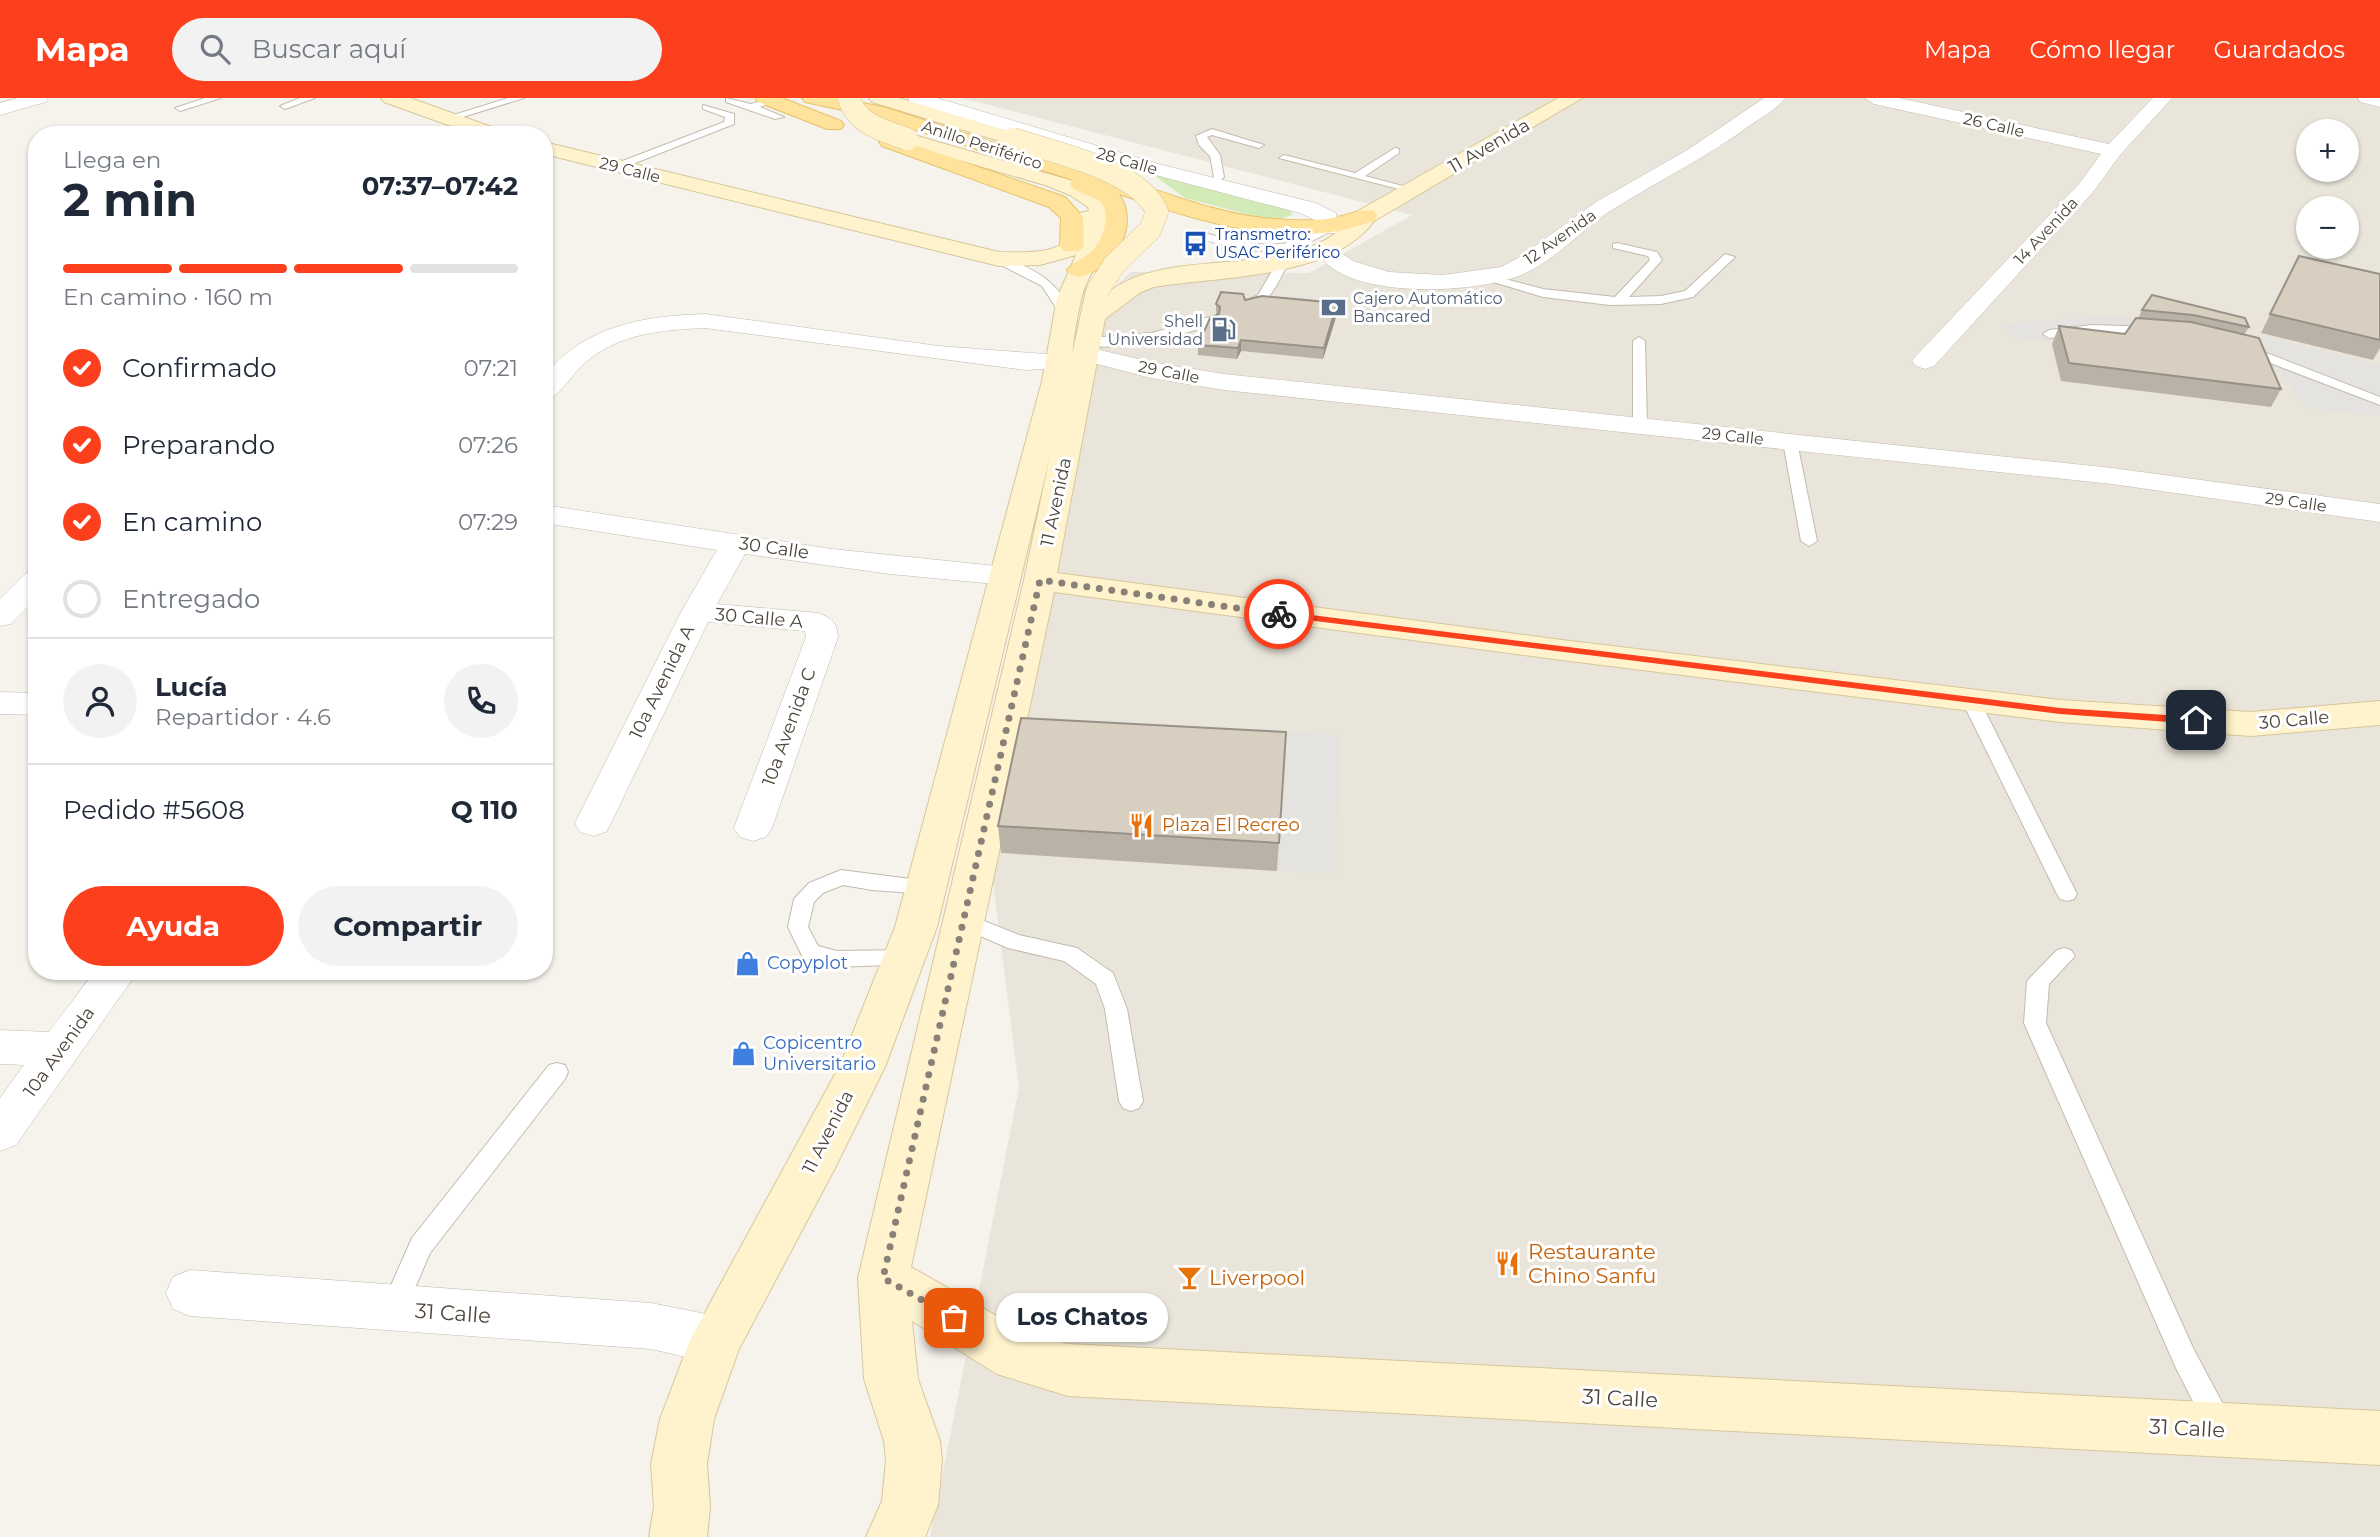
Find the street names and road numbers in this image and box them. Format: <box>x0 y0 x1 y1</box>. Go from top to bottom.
street label: 26 Calle <box>1962 109 2026 141</box>
street label: 11 Avenida <box>1444 114 1534 178</box>
street label: Anillo Periférico <box>919 117 1045 173</box>
street label: 28 Calle <box>1094 143 1160 179</box>
street label: 29 Calle <box>598 153 662 187</box>
street label: 14 Avenida <box>2010 193 2082 269</box>
street label: 12 Avenida <box>1520 205 1600 269</box>
street label: 29 Calle <box>1137 357 1201 387</box>
street label: 29 Calle <box>1701 423 1765 449</box>
street label: 11 Avenida <box>1036 456 1076 548</box>
street label: 29 Calle <box>2264 488 2328 516</box>
street label: 30 Calle <box>738 532 811 564</box>
street label: 30 Calle A <box>714 603 804 633</box>
street label: 10a Avenida A <box>625 621 699 743</box>
street label: 10a Avenida C <box>757 665 821 789</box>
street label: 30 Calle <box>2258 706 2330 734</box>
street label: 10a Avenida <box>19 1002 99 1102</box>
street label: 11 Avenida <box>798 1087 858 1177</box>
street label: 31 Calle <box>414 1298 492 1328</box>
street label: 31 Calle <box>1581 1384 1659 1412</box>
street label: 31 Calle <box>2148 1414 2226 1442</box>

